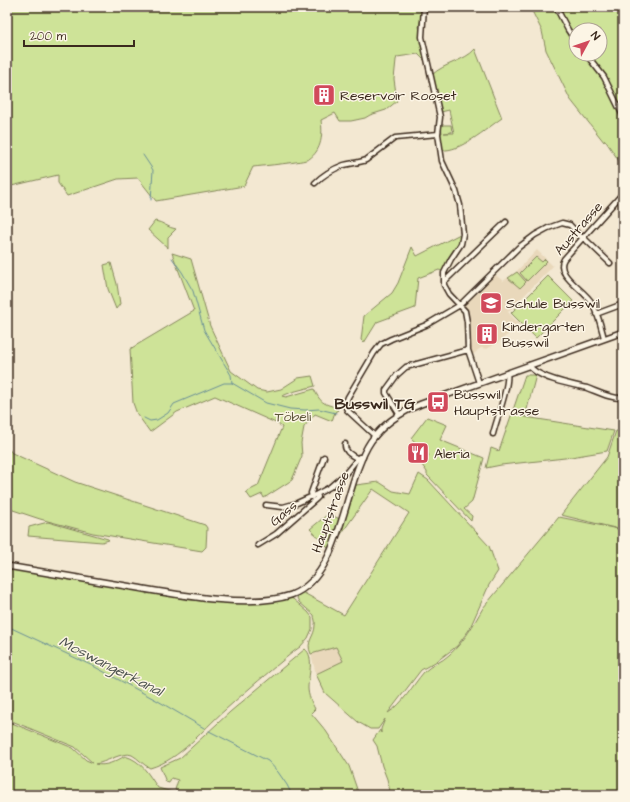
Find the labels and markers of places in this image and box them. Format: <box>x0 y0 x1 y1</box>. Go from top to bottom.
building icon: Reservoir Rooset <box>311 82 337 108</box>
place label: Reservoir Rooset <box>340 86 457 106</box>
school or university icon: Schule Busswil <box>478 290 504 316</box>
place label: Schule Busswil <box>506 294 600 314</box>
place label: Kindergarten Busswil <box>502 317 584 353</box>
building icon: Kindergarten Busswil <box>474 321 500 347</box>
place label: Busswil Hauptstrasse <box>454 385 540 421</box>
bus stop icon: Busswil Hauptstrasse <box>425 389 451 415</box>
restaurant icon: Aleria <box>405 440 431 466</box>
place label: Aleria <box>434 444 470 464</box>

